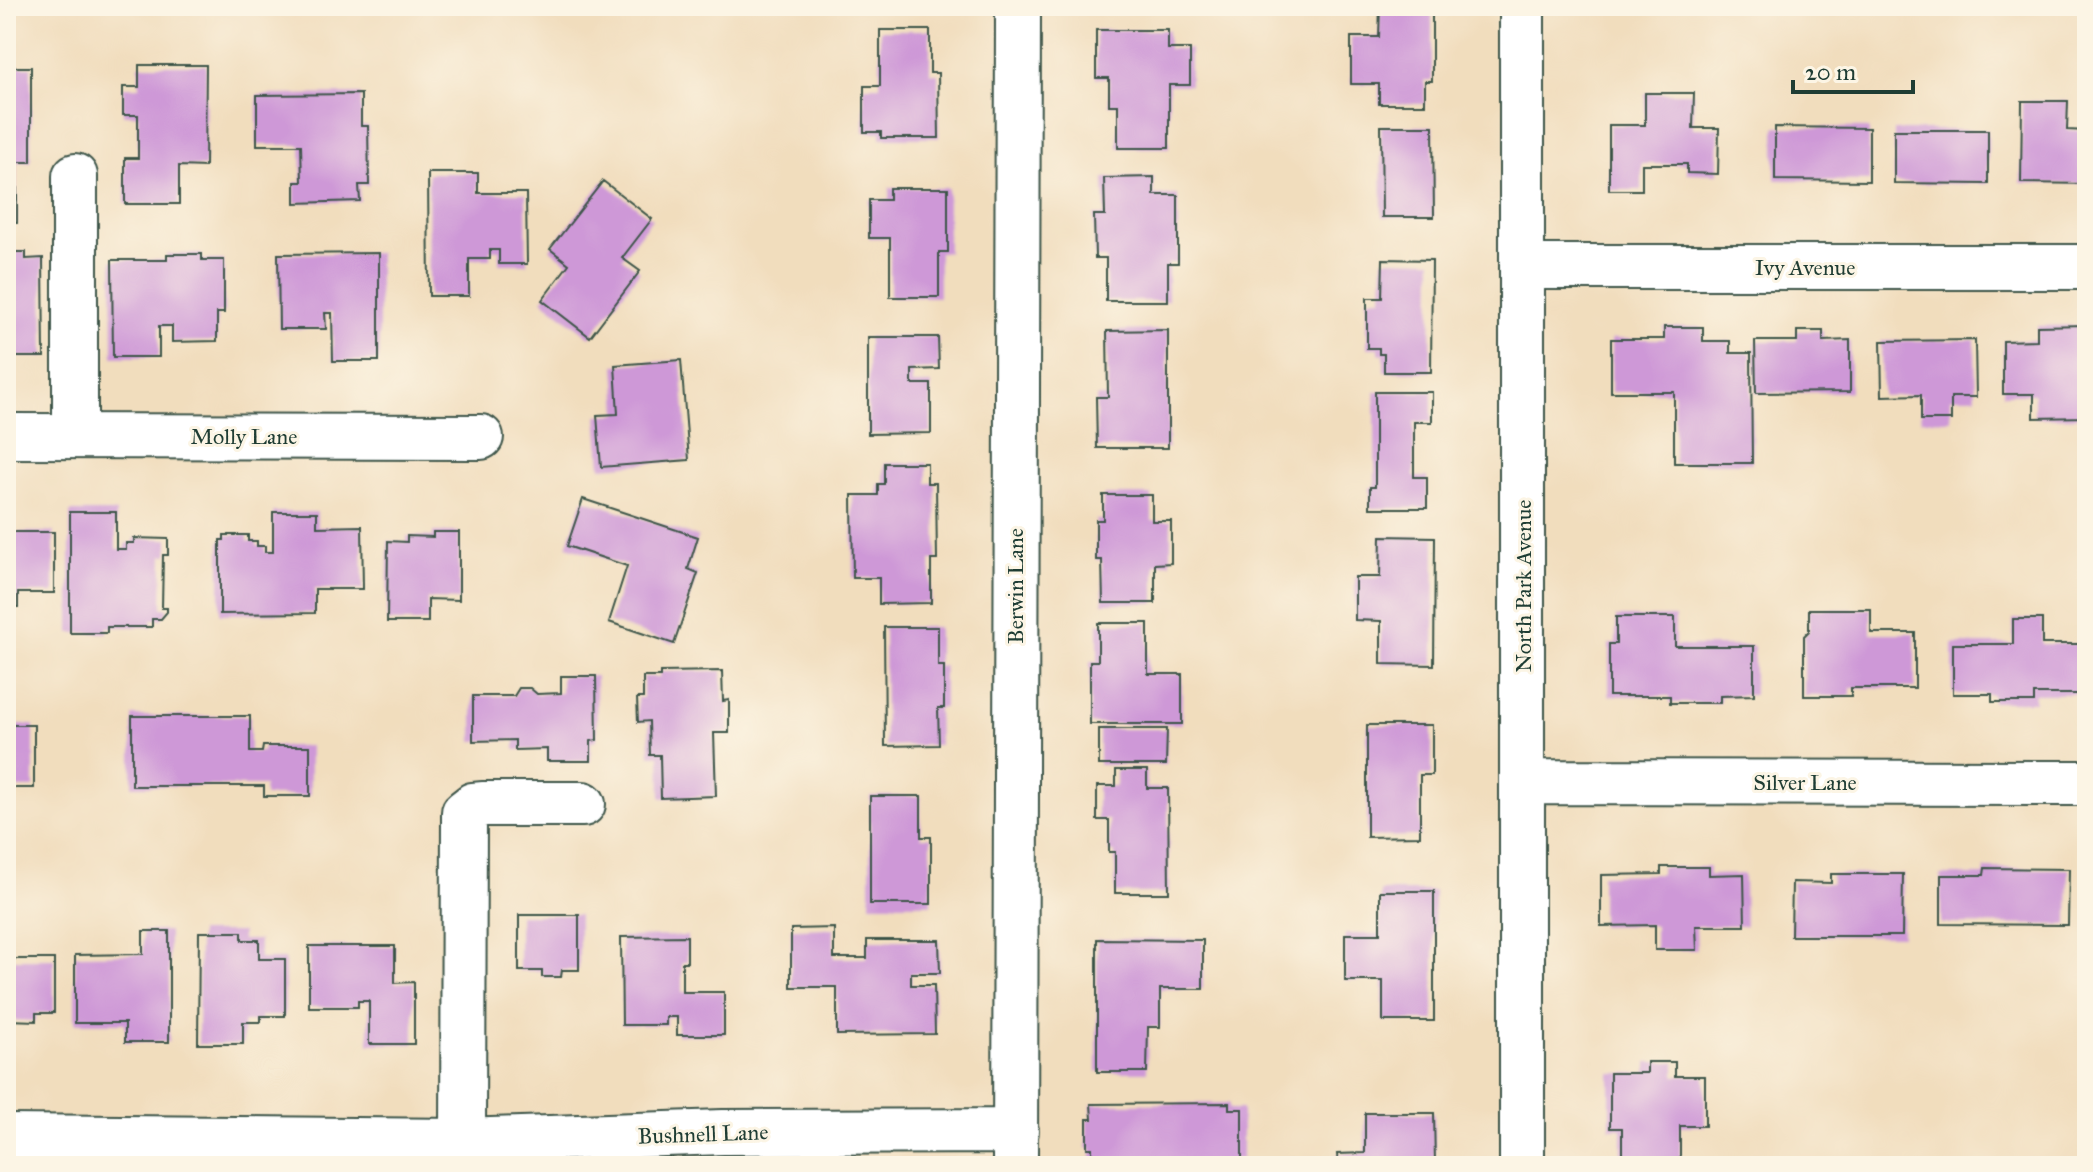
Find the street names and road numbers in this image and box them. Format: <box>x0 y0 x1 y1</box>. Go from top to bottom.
street label: Ivy Avenue <box>1755 254 1855 281</box>
street label: Molly Lane <box>191 423 297 450</box>
street label: North Park Avenue <box>1510 499 1537 673</box>
street label: Berwin Lane <box>1002 528 1029 644</box>
street label: Silver Lane <box>1753 769 1857 796</box>
street label: Bushnell Lane <box>637 1118 769 1150</box>

